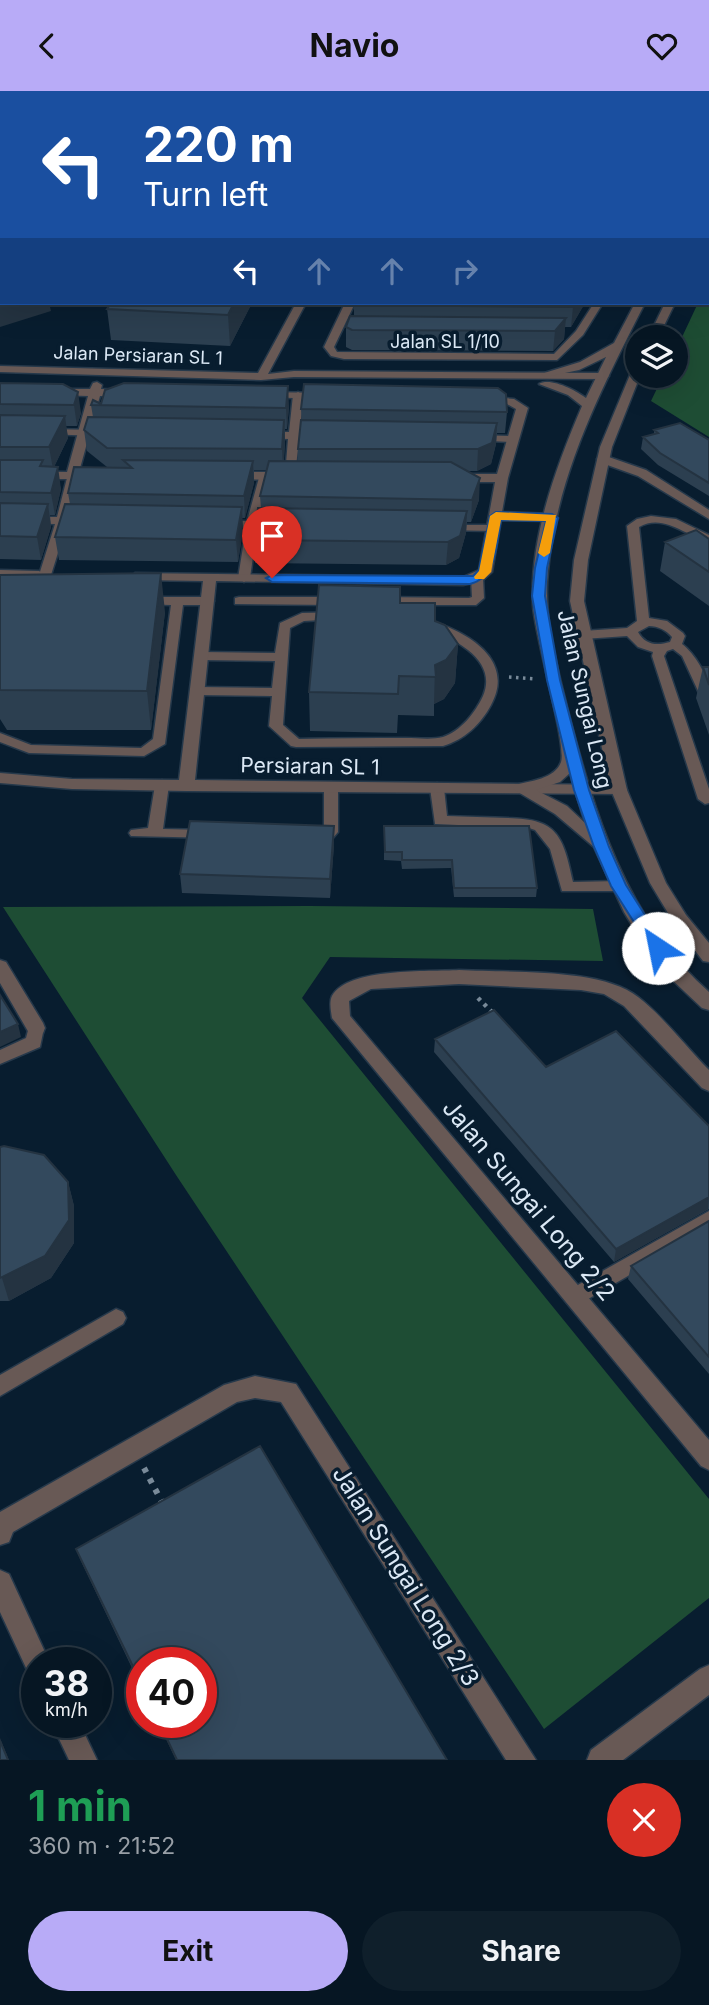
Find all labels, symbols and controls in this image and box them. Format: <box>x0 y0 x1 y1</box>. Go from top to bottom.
text: Navio <box>310 26 399 65</box>
icon: back <box>28 27 66 65</box>
icon: heart <box>643 27 681 65</box>
text: 220 m <box>143 115 294 174</box>
icon: left <box>28 119 119 210</box>
text: Turn left <box>143 175 268 214</box>
icon: left <box>227 252 265 290</box>
icon: ahead <box>300 252 338 290</box>
icon: ahead <box>373 252 411 290</box>
icon: right <box>446 252 484 290</box>
map controls <box>625 325 688 388</box>
button: layers <box>625 325 688 388</box>
street label: Jalan SL 1/10 <box>390 331 500 352</box>
street label: Jalan Persiaran SL 1 <box>53 342 223 368</box>
pin <box>242 506 302 578</box>
icon: arrive <box>253 517 291 555</box>
street label: Jalan Sungai Long <box>552 607 618 791</box>
street label: Persiaran SL 1 <box>240 752 380 780</box>
position arrow <box>621 911 695 985</box>
street label: Jalan Sungai Long 2/2 <box>436 1094 622 1306</box>
street label: Jalan Sungai Long 2/3 <box>326 1461 486 1691</box>
speed limit sign: 40 <box>126 1647 217 1738</box>
text: 38 <box>44 1662 89 1704</box>
text: km/h <box>45 1699 88 1720</box>
text: 1 min <box>28 1780 132 1831</box>
button: close <box>607 1783 681 1857</box>
text: 360 m · 21:52 <box>28 1832 175 1860</box>
button: Exit <box>28 1911 348 1991</box>
button: Share <box>362 1911 681 1991</box>

